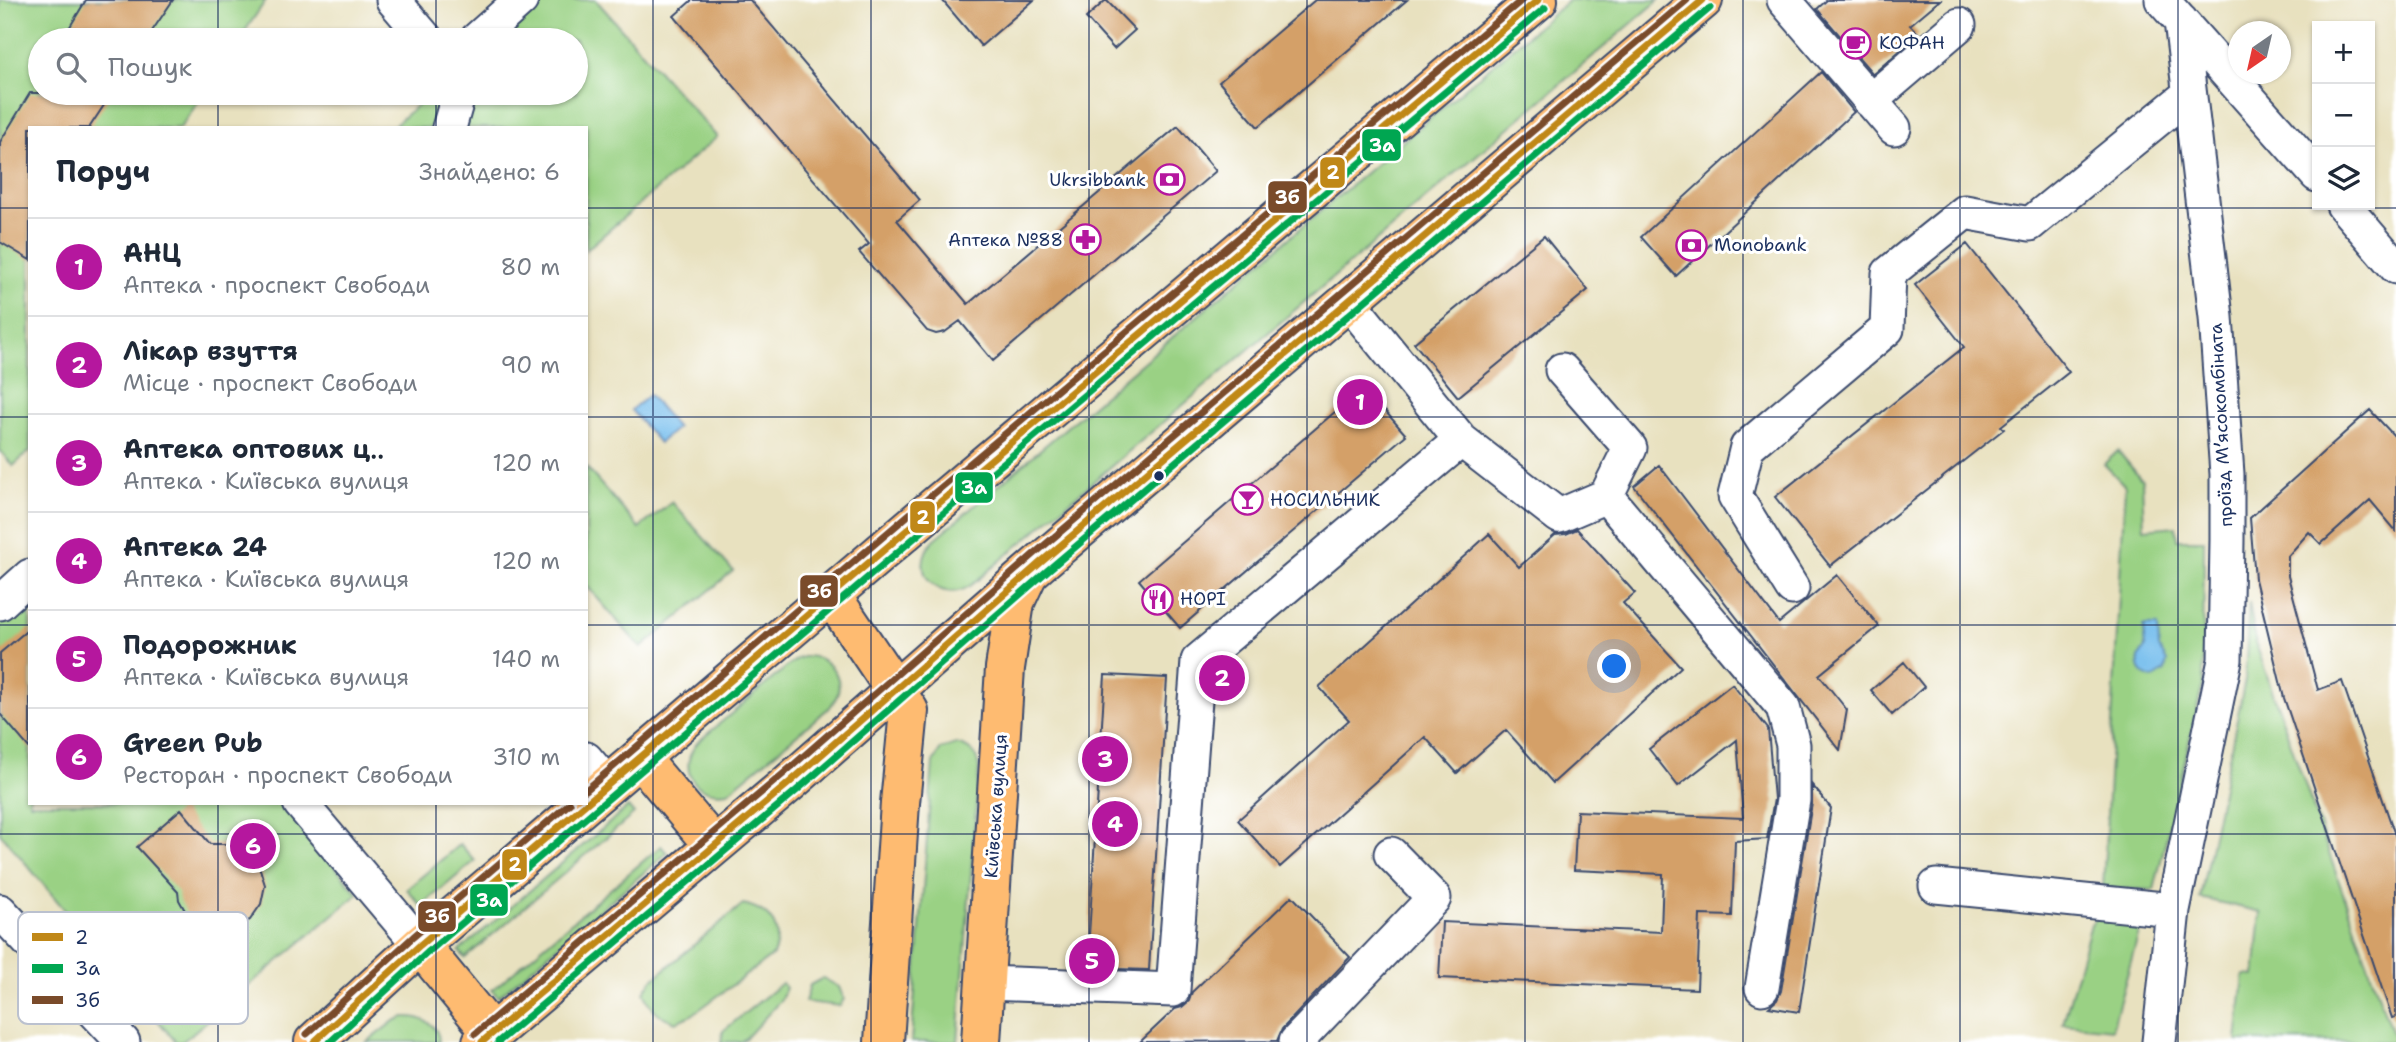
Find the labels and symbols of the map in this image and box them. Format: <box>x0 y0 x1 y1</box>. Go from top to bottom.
north arrow <box>2228 21 2291 84</box>
cafe icon: КОФАН <box>1839 26 1873 60</box>
place label: КОФАН <box>1879 31 1945 55</box>
line badge: 3а <box>1361 128 1402 162</box>
text: 3а <box>1369 133 1395 158</box>
line badge: 2 <box>1319 156 1346 189</box>
text: 2 <box>1326 160 1340 185</box>
bank icon: Ukrsibbank <box>1152 163 1186 197</box>
place label: Ukrsibbank <box>1049 168 1146 192</box>
line badge: 3б <box>1267 180 1308 214</box>
text: 3б <box>1274 185 1300 210</box>
pharmacy icon: Аптека №88 <box>1069 223 1103 257</box>
place label: Аптека №88 <box>948 228 1063 252</box>
bank icon: Monobank <box>1674 228 1708 262</box>
place label: Monobank <box>1714 233 1807 257</box>
street label: проїзд Мʼясокомбіната <box>2204 322 2238 528</box>
pin: 1 <box>1337 376 1383 428</box>
unlabelled marker <box>1152 469 1166 483</box>
line badge: 3а <box>954 471 994 504</box>
text: 3а <box>961 475 987 500</box>
bar icon: НОСИЛЬНИК <box>1230 483 1264 517</box>
place label: НОСИЛЬНИК <box>1270 488 1381 512</box>
line badge: 2 <box>909 500 936 534</box>
text: 2 <box>916 505 930 530</box>
line badge: 3б <box>799 574 839 608</box>
text: 3б <box>806 579 832 604</box>
restaurant icon: НОРІ <box>1140 582 1174 616</box>
place label: НОРІ <box>1180 587 1226 611</box>
your location <box>1597 649 1631 683</box>
pin: 2 <box>1199 652 1245 704</box>
street label: Київська вулиця <box>979 733 1013 879</box>
pin: 3 <box>1082 733 1128 785</box>
pin: 4 <box>1092 798 1138 850</box>
pin: 6 <box>230 820 276 872</box>
line badge: 2 <box>501 848 528 881</box>
text: 2 <box>508 852 522 877</box>
line badge: 3а <box>469 883 509 917</box>
text: 3а <box>476 888 502 913</box>
line badge: 3б <box>417 900 457 933</box>
text: 3б <box>424 904 450 929</box>
legend <box>18 912 248 1024</box>
text: 2 <box>75 925 88 950</box>
pin: 5 <box>1069 935 1115 987</box>
text: 3а <box>75 956 100 981</box>
text: 3б <box>75 988 100 1013</box>

